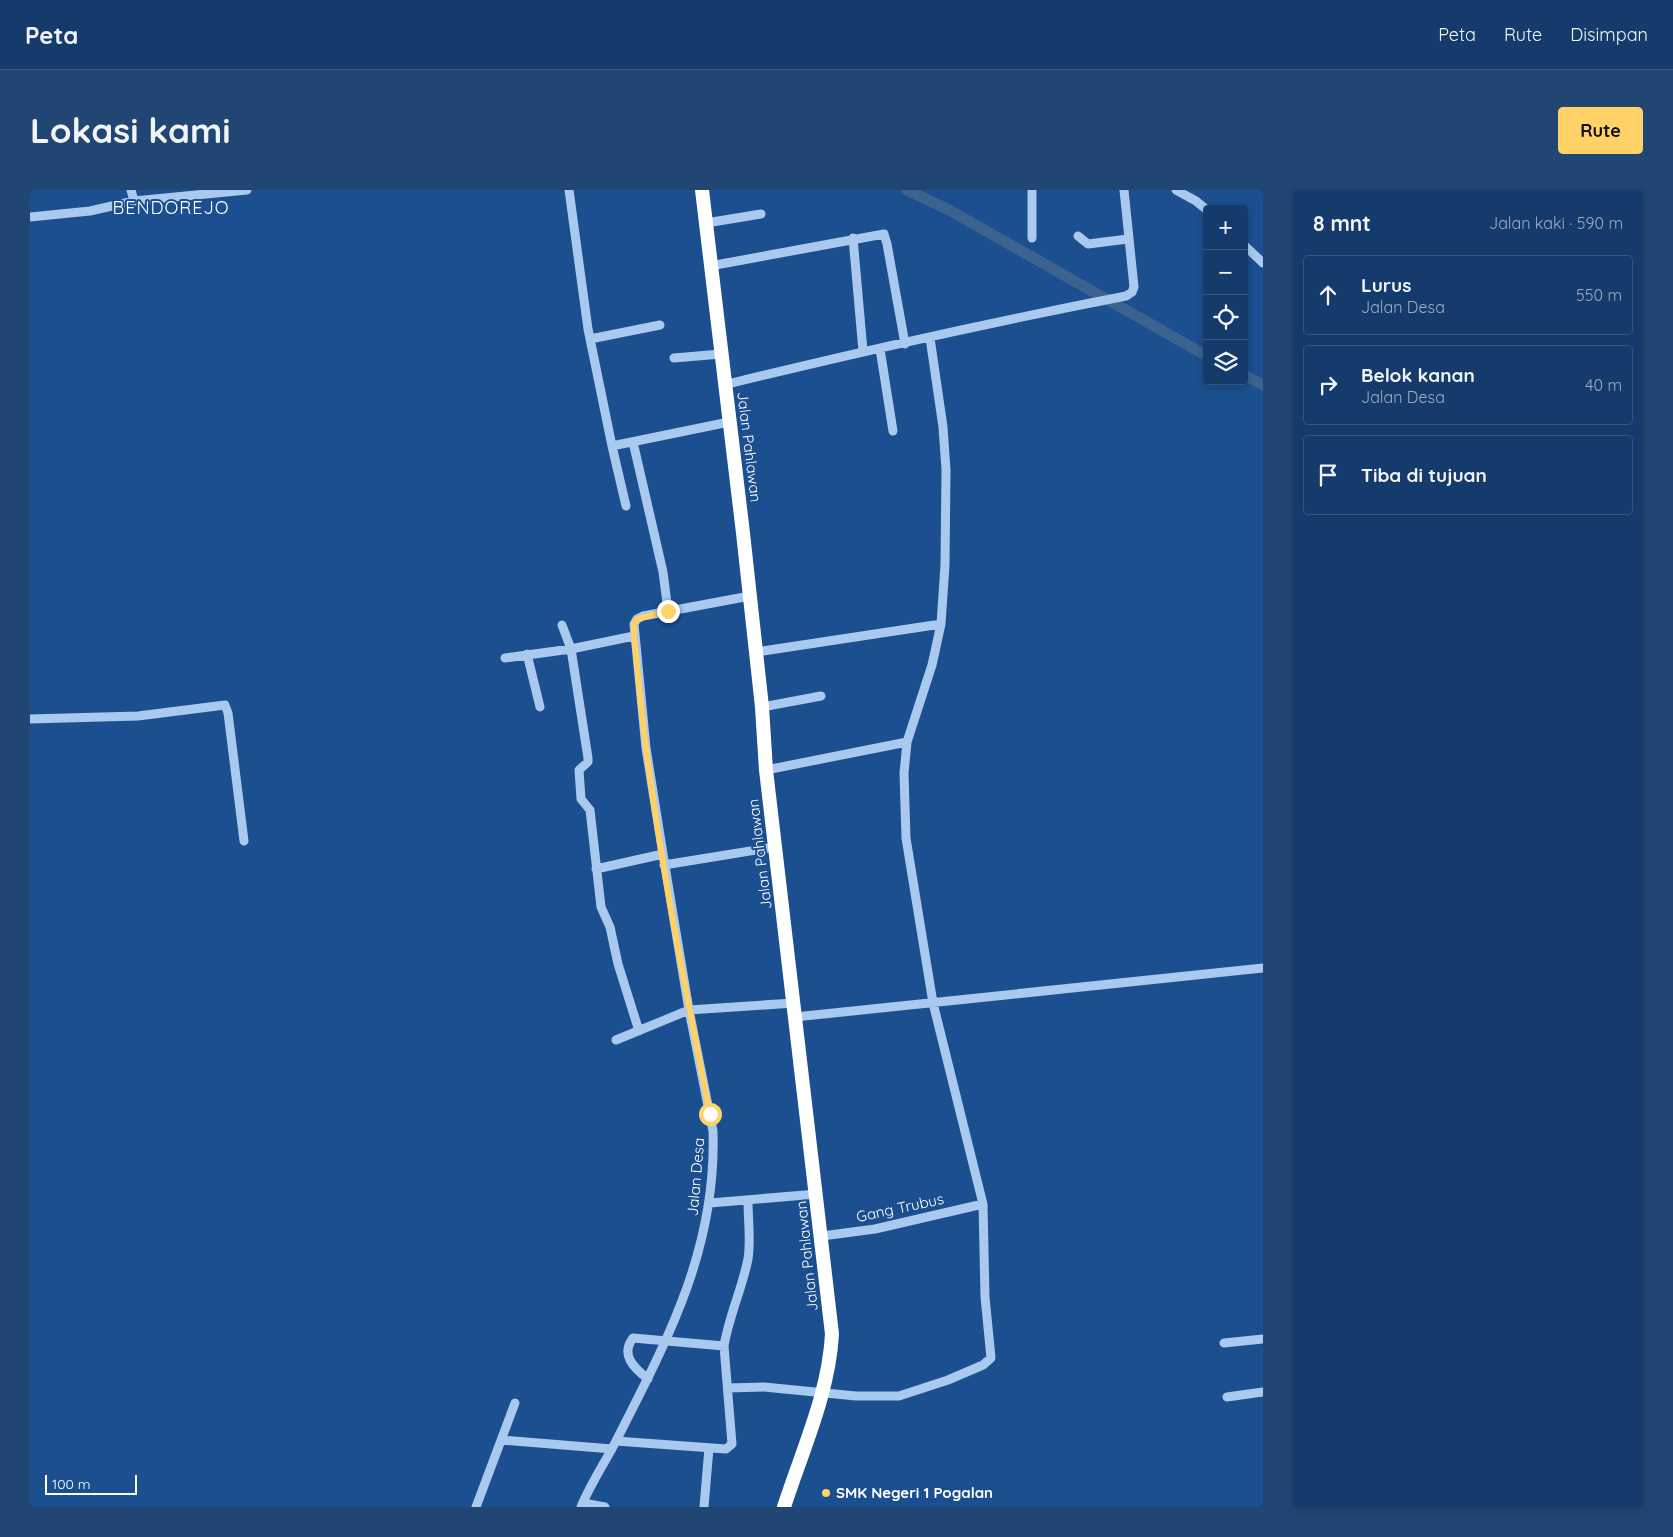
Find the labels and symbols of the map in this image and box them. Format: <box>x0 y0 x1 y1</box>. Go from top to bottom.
district label: BENDOREJO <box>113 196 229 219</box>
street label: Jalan Pahlawan <box>733 391 766 503</box>
route end <box>657 600 680 623</box>
street label: Jalan Pahlawan <box>743 798 776 910</box>
route start <box>699 1103 722 1126</box>
street label: Jalan Desa <box>683 1137 708 1217</box>
street label: Gang Trubus <box>854 1189 945 1226</box>
street label: Jalan Pahlawan <box>791 1200 822 1312</box>
scale bar <box>45 1472 138 1495</box>
place label: SMK Negeri 1 Pogalan <box>836 1483 993 1502</box>
marker: SMK Negeri 1 Pogalan <box>820 1487 832 1499</box>

